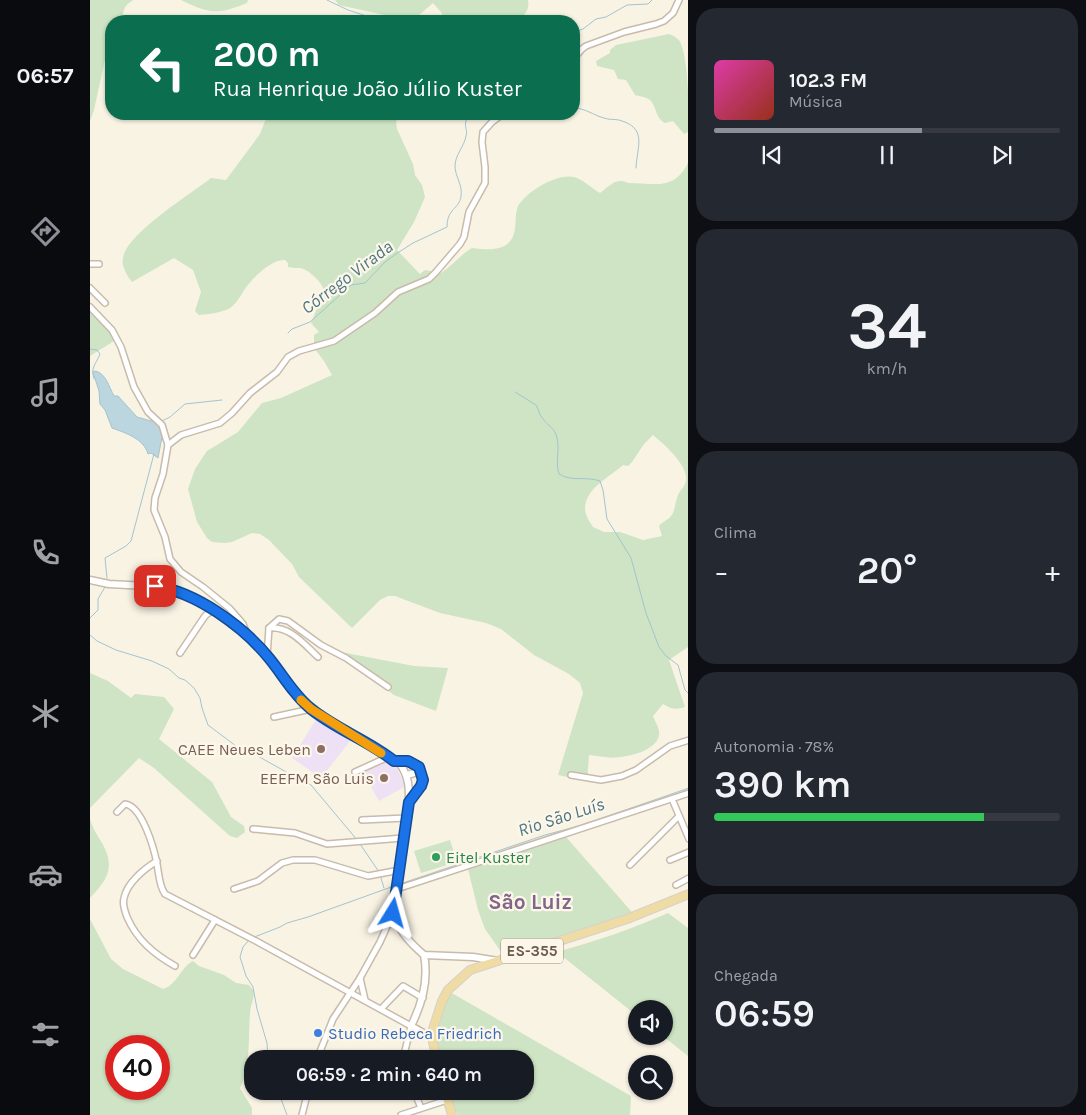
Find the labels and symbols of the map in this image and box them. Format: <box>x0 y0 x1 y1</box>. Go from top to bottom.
water label: Córrego Virada <box>297 235 397 319</box>
pin <box>134 565 176 607</box>
place label: CAEE Neues Leben <box>178 740 311 759</box>
marker: CAEE Neues Leben <box>315 743 327 755</box>
place label: EEEFM São Luis <box>260 769 374 788</box>
marker: EEEFM São Luis <box>378 772 390 784</box>
water label: Rio São Luís <box>515 793 607 841</box>
place label: Eitel Kuster <box>446 848 530 867</box>
marker: Eitel Kuster <box>430 851 442 863</box>
position arrow <box>366 886 418 938</box>
district label: São Luiz <box>488 890 572 914</box>
road number: ES-355 <box>501 938 563 964</box>
place label: Studio Rebeca Friedrich <box>328 1024 502 1043</box>
marker: Studio Rebeca Friedrich <box>312 1027 324 1039</box>
speed limit sign: 40 <box>105 1035 170 1100</box>

